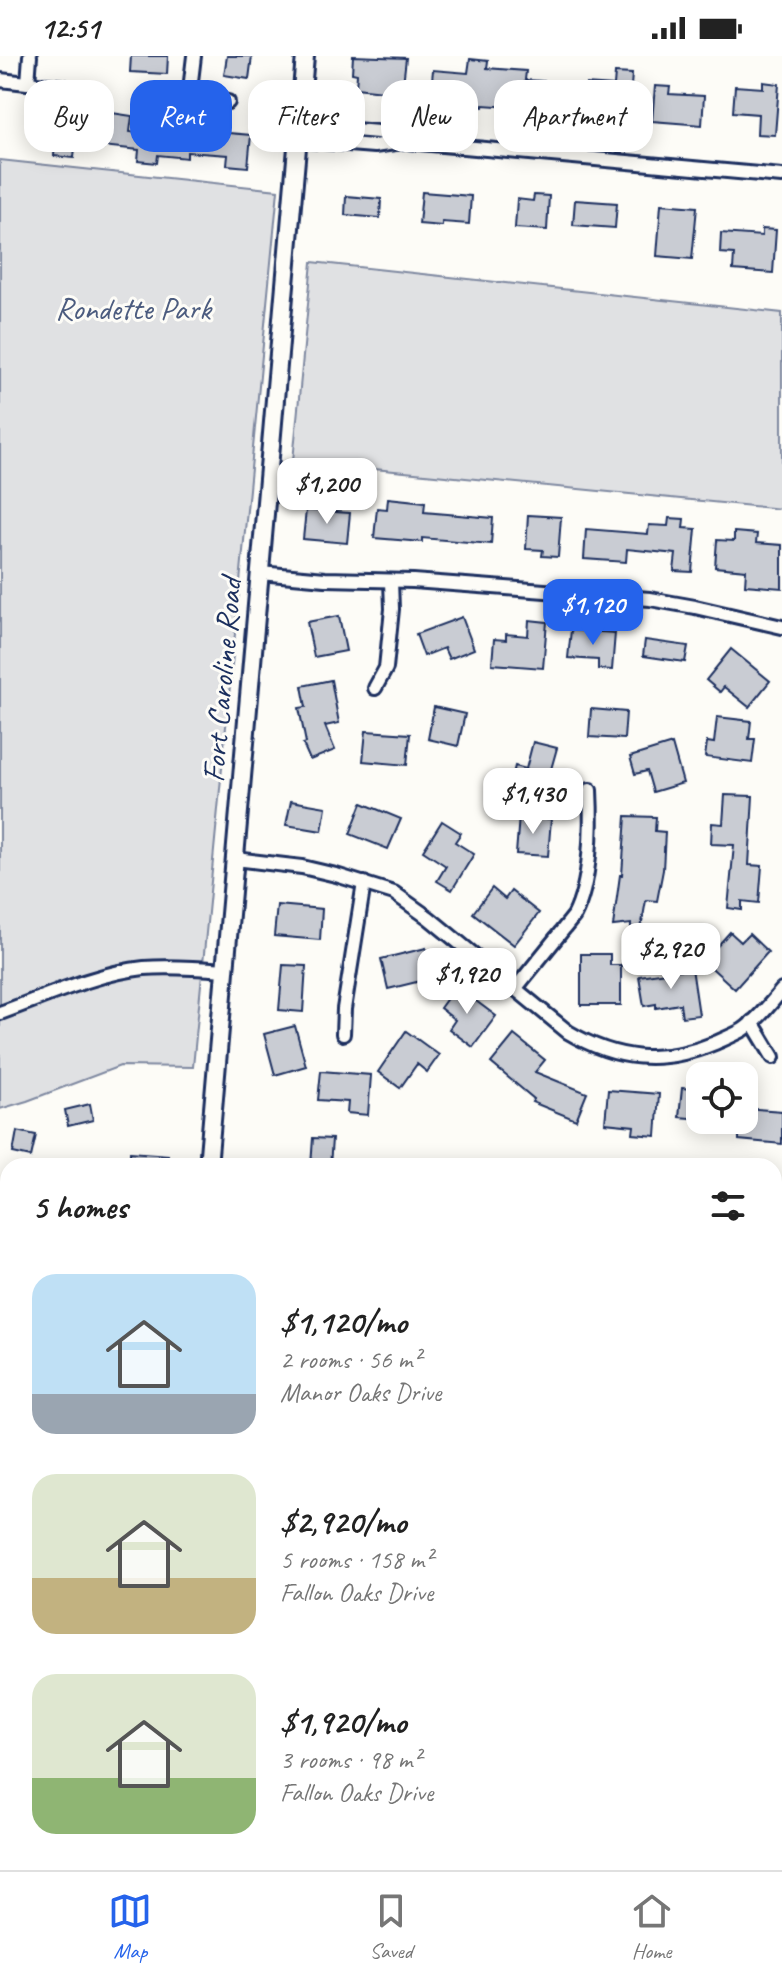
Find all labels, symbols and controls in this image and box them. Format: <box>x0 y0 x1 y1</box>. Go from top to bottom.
text: 12:51 <box>40 9 99 47</box>
chip: Buy <box>24 80 114 152</box>
chip: Rent <box>130 80 232 152</box>
chip: Filters <box>248 80 365 152</box>
chip: New <box>381 80 478 152</box>
chip: Apartment <box>494 80 653 152</box>
park label: Rondette Park <box>55 288 213 329</box>
pin: $1,200 <box>262 458 392 526</box>
text: $1,200 <box>295 467 359 500</box>
street label: Fort Caroline Road <box>193 572 252 784</box>
pin: $1,120 <box>528 579 658 647</box>
text: $1,120 <box>561 588 625 621</box>
pin: $1,430 <box>468 768 598 836</box>
text: $1,430 <box>501 777 565 810</box>
pin: $2,920 <box>606 923 736 991</box>
text: $2,920 <box>639 932 703 965</box>
pin: $1,920 <box>402 948 532 1016</box>
text: $1,920 <box>435 957 499 990</box>
map controls <box>686 1062 758 1134</box>
button: locate <box>686 1062 758 1134</box>
icon: filters <box>706 1184 750 1228</box>
text: 5 homes <box>32 1185 127 1228</box>
text: $1,120/mo <box>280 1300 407 1343</box>
icon: home <box>96 1306 192 1402</box>
text: 2 rooms · 56 m² <box>280 1343 421 1376</box>
text: Manor Oaks Drive <box>280 1376 441 1409</box>
text: $2,920/mo <box>280 1500 406 1543</box>
icon: home <box>96 1506 192 1602</box>
text: 5 rooms · 158 m² <box>280 1543 432 1576</box>
text: Fallon Oaks Drive <box>280 1576 433 1609</box>
text: $1,920/mo <box>280 1700 406 1743</box>
icon: home <box>96 1706 192 1802</box>
text: 3 rooms · 98 m² <box>280 1743 421 1776</box>
text: Fallon Oaks Drive <box>280 1776 433 1809</box>
tab: Map <box>108 1889 152 1965</box>
tab: Saved <box>369 1889 413 1965</box>
tab: Home <box>630 1889 674 1965</box>

